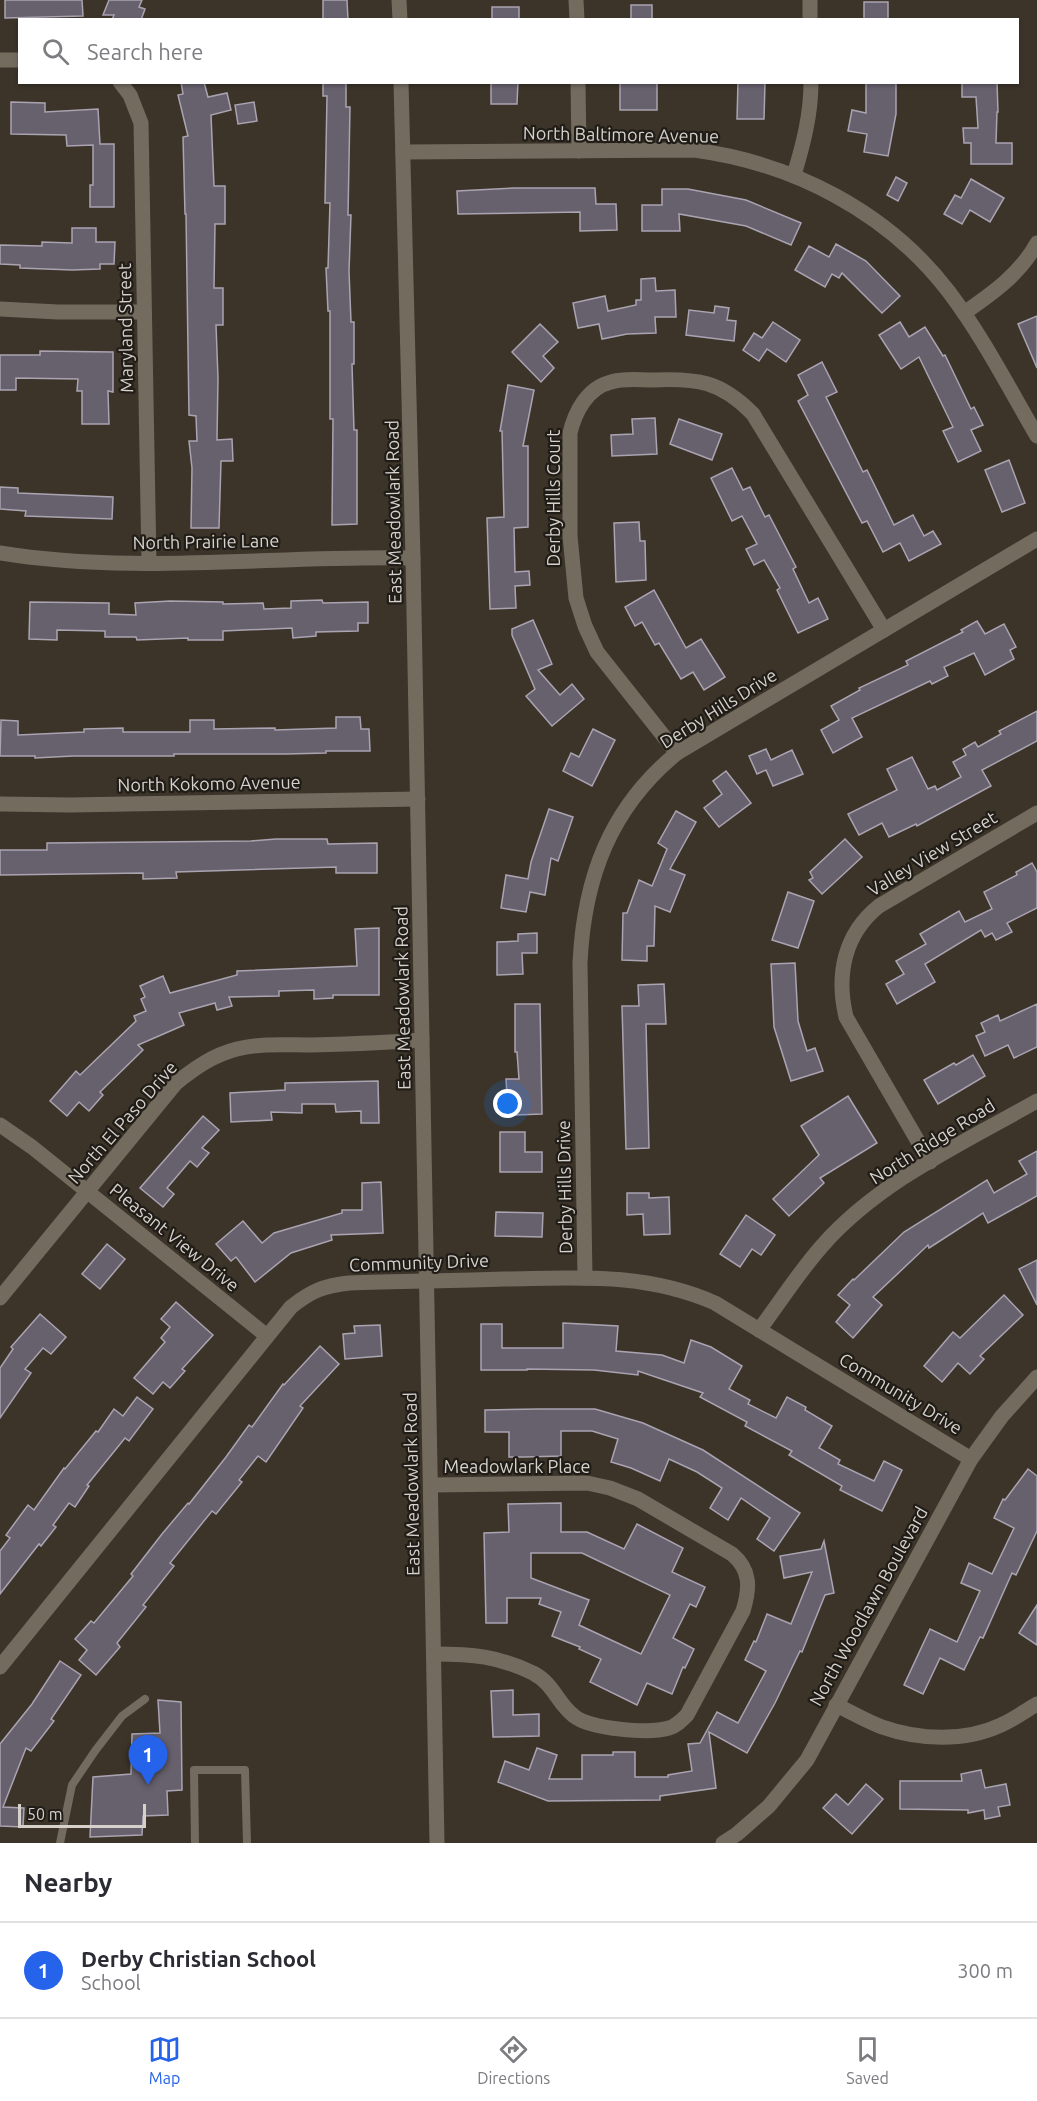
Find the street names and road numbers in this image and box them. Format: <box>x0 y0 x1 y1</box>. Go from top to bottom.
street label: North Baltimore Avenue <box>523 122 719 146</box>
street label: Maryland Street <box>114 263 136 393</box>
street label: East Meadowlark Road <box>381 420 405 604</box>
street label: Derby Hills Court <box>543 430 563 566</box>
street label: North Prairie Lane <box>132 530 280 552</box>
street label: Derby Hills Drive <box>656 664 780 752</box>
street label: North Kokomo Avenue <box>117 771 301 795</box>
street label: Valley View Street <box>864 807 1000 899</box>
street label: East Meadowlark Road <box>390 906 414 1090</box>
street label: North El Paso Drive <box>63 1057 181 1187</box>
street label: North Ridge Road <box>866 1094 998 1188</box>
street label: Derby Hills Drive <box>553 1120 575 1254</box>
street label: Pleasant View Drive <box>106 1179 244 1295</box>
street label: Community Drive <box>349 1250 489 1274</box>
street label: Community Drive <box>836 1348 966 1438</box>
street label: East Meadowlark Road <box>399 1392 423 1576</box>
street label: Meadowlark Place <box>444 1456 590 1476</box>
street label: North Woodlawn Boulevard <box>805 1503 931 1709</box>

